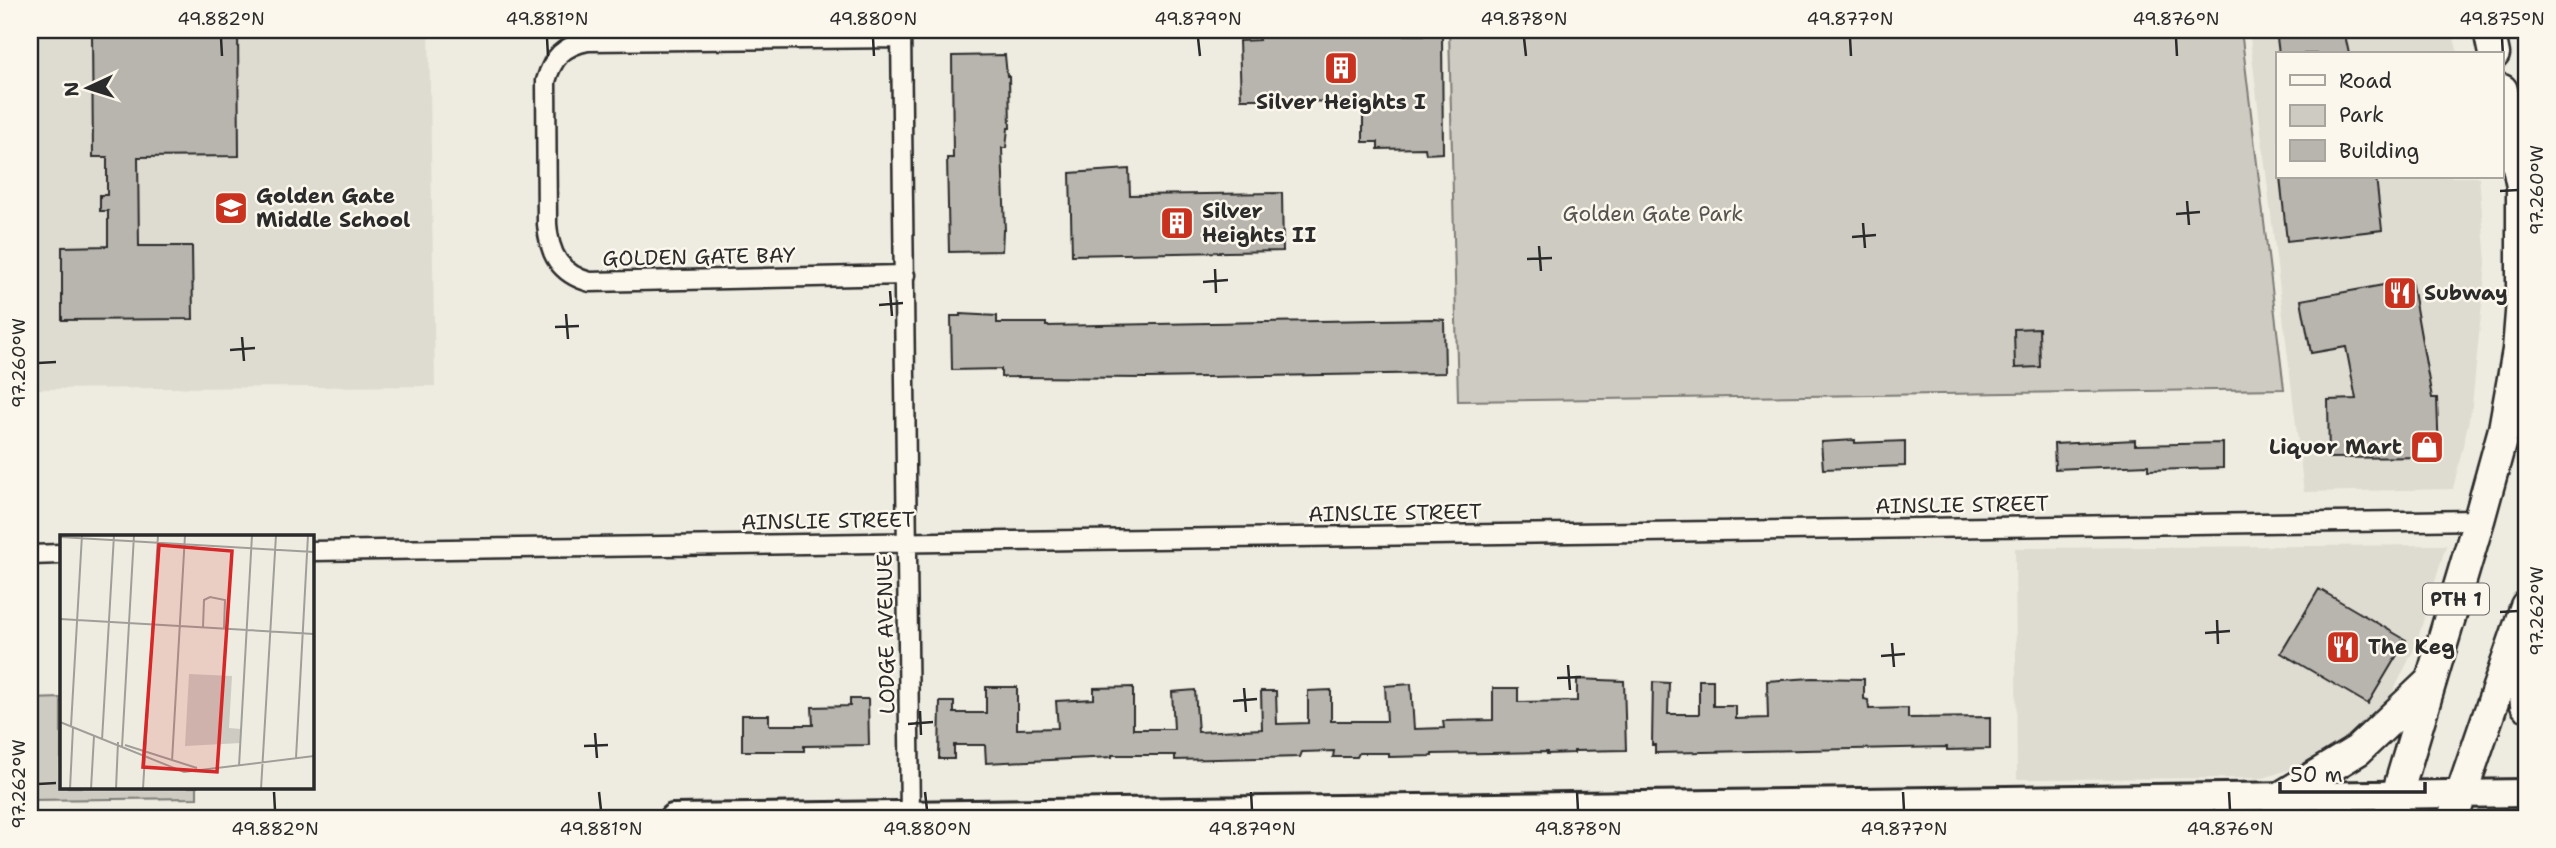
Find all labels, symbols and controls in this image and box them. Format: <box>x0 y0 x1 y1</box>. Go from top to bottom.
text: 49.882°N <box>177 7 265 31</box>
text: 49.881°N <box>506 7 588 31</box>
text: 49.880°N <box>829 7 917 31</box>
text: 49.879°N <box>1154 7 1242 31</box>
text: 49.878°N <box>1480 7 1568 31</box>
text: 49.877°N <box>1807 7 1893 31</box>
text: 49.876°N <box>2132 7 2220 31</box>
text: 49.875°N <box>2459 7 2545 31</box>
building icon: Silver Heights I <box>1322 49 1360 87</box>
north arrow <box>52 52 122 122</box>
legend <box>2276 52 2504 178</box>
text: Road <box>2339 67 2392 95</box>
text: N <box>59 81 85 98</box>
place label: Silver Heights I <box>1256 88 1426 116</box>
text: Park <box>2339 101 2384 129</box>
text: Building <box>2339 137 2419 165</box>
text: 97.260°W <box>2525 145 2549 235</box>
place label: Golden Gate Middle School <box>256 182 410 234</box>
school or university icon: Golden Gate Middle School <box>212 189 250 227</box>
place label: Silver Heights II <box>1202 197 1316 249</box>
park label: Golden Gate Park <box>1563 200 1743 228</box>
building icon: Silver Heights II <box>1158 204 1196 242</box>
street label: GOLDEN GATE BAY <box>602 241 796 273</box>
restaurant icon: Subway <box>2381 274 2419 312</box>
place label: Subway <box>2424 279 2508 307</box>
text: 97.260°W <box>7 318 31 408</box>
shop icon: Liquor Mart <box>2408 428 2446 466</box>
place label: Liquor Mart <box>2269 433 2402 461</box>
street label: AINSLIE STREET <box>1875 489 2049 521</box>
street label: AINSLIE STREET <box>1308 497 1482 529</box>
street label: AINSLIE STREET <box>741 505 915 537</box>
inset map <box>60 535 313 788</box>
street label: LODGE AVENUE <box>871 554 901 714</box>
text: 97.262°W <box>2525 566 2549 656</box>
road number: PTH 1 <box>2423 584 2489 614</box>
restaurant icon: The Keg <box>2324 628 2362 666</box>
place label: The Keg <box>2368 633 2455 661</box>
text: 97.262°W <box>7 739 31 829</box>
scale bar <box>2280 750 2425 794</box>
text: 50 m <box>2290 761 2343 789</box>
text: 49.882°N <box>231 817 319 841</box>
text: 49.881°N <box>560 817 642 841</box>
text: 49.880°N <box>883 817 971 841</box>
text: 49.879°N <box>1208 817 1296 841</box>
text: 49.878°N <box>1534 817 1622 841</box>
text: 49.877°N <box>1861 817 1947 841</box>
text: 49.876°N <box>2186 817 2274 841</box>

